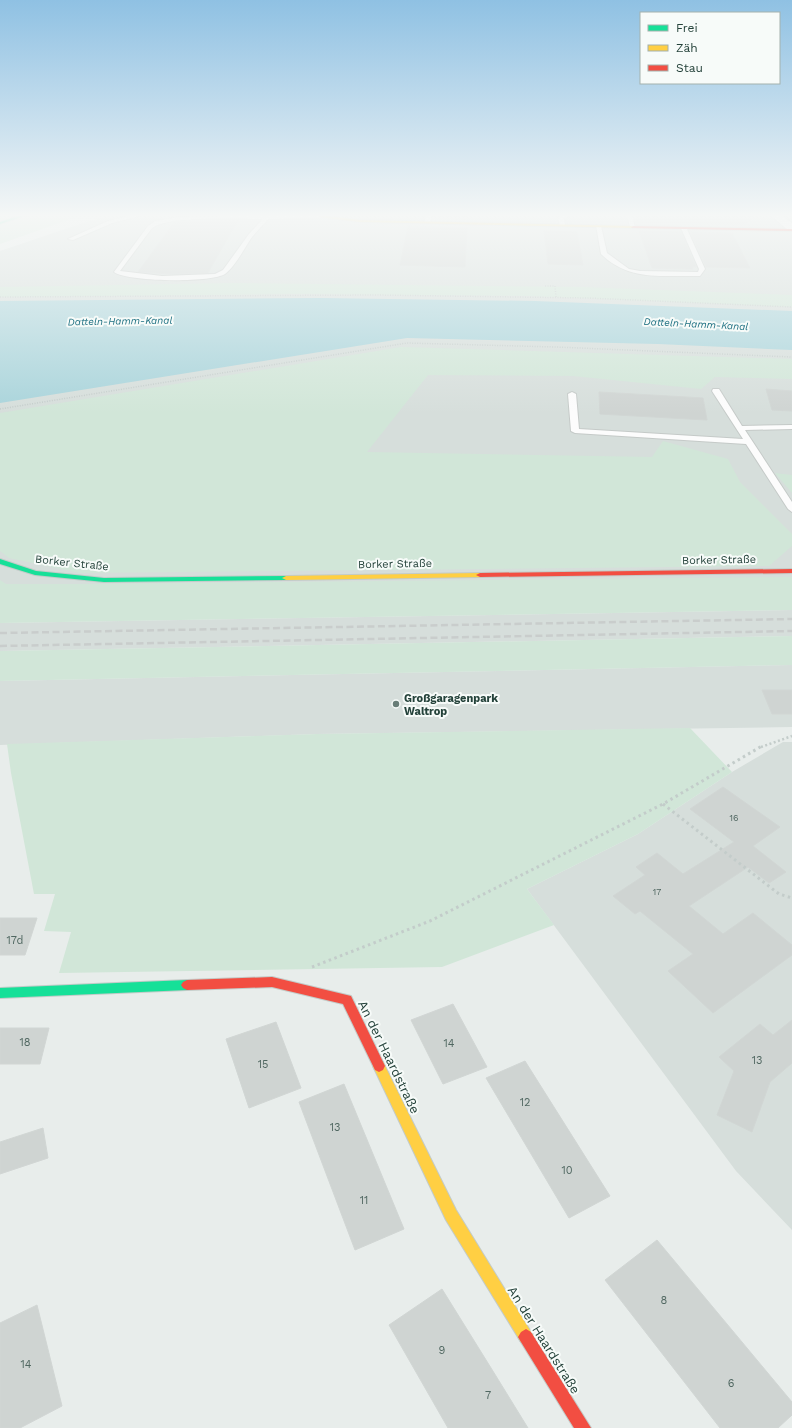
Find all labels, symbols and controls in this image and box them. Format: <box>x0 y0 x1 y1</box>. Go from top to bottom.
legend <box>640 12 780 84</box>
text: Frei <box>676 21 698 35</box>
text: Zäh <box>676 41 698 55</box>
text: Stau <box>676 61 703 75</box>
water label: Datteln-Hamm-Kanal <box>68 315 172 327</box>
water label: Datteln-Hamm-Kanal <box>643 316 749 332</box>
street label: Borker Straße <box>35 553 109 573</box>
street label: Borker Straße <box>682 553 756 567</box>
street label: Borker Straße <box>358 557 432 571</box>
place label: Großgaragenpark Waltrop <box>404 692 498 718</box>
marker: Großgaragenpark Waltrop <box>391 699 401 709</box>
house number: 16 <box>730 813 738 823</box>
house number: 17 <box>653 887 661 897</box>
house number: 17d <box>7 934 23 947</box>
street label: An der Haardstraße <box>355 998 423 1116</box>
house number: 18 <box>19 1036 31 1049</box>
house number: 14 <box>443 1037 455 1050</box>
house number: 13 <box>752 1054 762 1067</box>
house number: 15 <box>258 1058 268 1071</box>
house number: 12 <box>520 1096 530 1109</box>
house number: 13 <box>330 1121 340 1134</box>
house number: 10 <box>561 1164 573 1177</box>
house number: 11 <box>360 1194 368 1207</box>
street label: An der Haardstraße <box>505 1283 583 1397</box>
house number: 8 <box>661 1294 668 1307</box>
house number: 9 <box>439 1344 446 1357</box>
house number: 14 <box>20 1358 32 1371</box>
house number: 6 <box>728 1377 735 1390</box>
house number: 7 <box>485 1389 491 1402</box>

